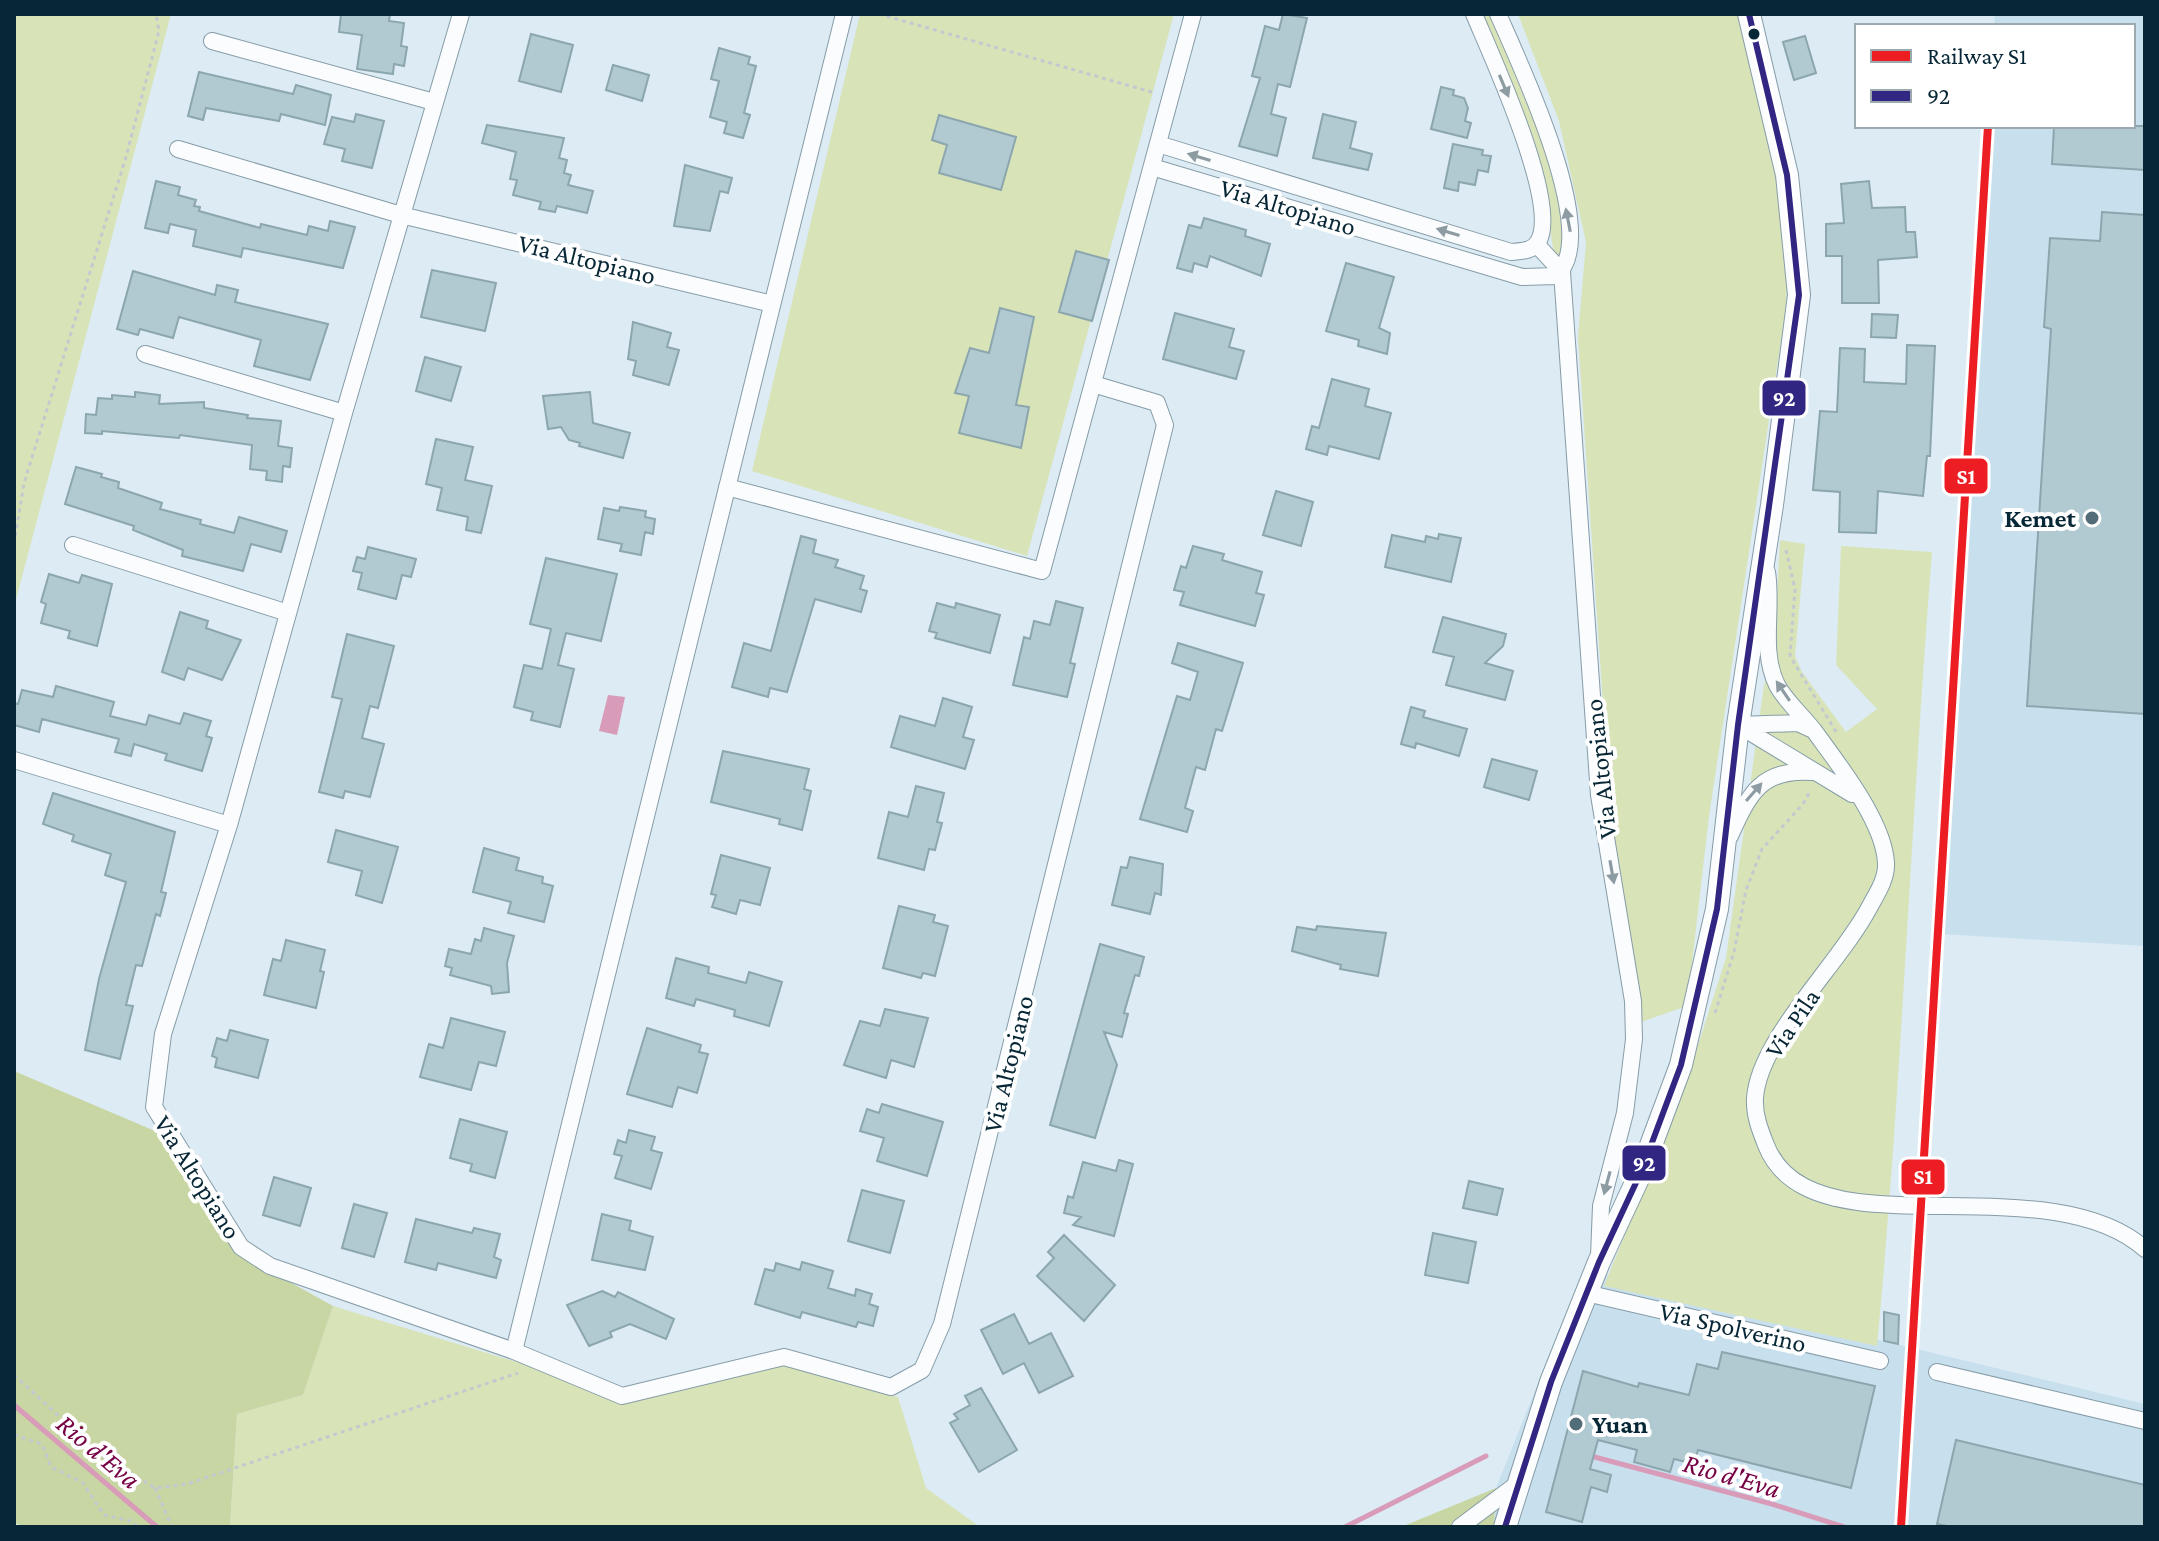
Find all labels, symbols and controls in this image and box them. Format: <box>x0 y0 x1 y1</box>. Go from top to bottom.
legend <box>1855 24 2135 128</box>
unlabelled marker <box>1746 26 1762 42</box>
text: Railway S1 <box>1927 42 2027 69</box>
one-way arrow <box>1497 74 1510 98</box>
text: 92 <box>1927 82 1950 109</box>
one-way arrow <box>1187 150 1211 162</box>
street label: Via Altopiano <box>1216 173 1359 242</box>
one-way arrow <box>1562 207 1574 232</box>
one-way arrow <box>1435 225 1459 238</box>
street label: Via Altopiano <box>515 228 659 291</box>
line badge: 92 <box>1761 379 1807 417</box>
text: 92 <box>1772 386 1796 411</box>
line badge: S1 <box>1943 457 1989 495</box>
text: S1 <box>1956 464 1976 489</box>
place label: Kemet <box>2004 504 2077 533</box>
marker: Kemet <box>2083 509 2101 527</box>
one-way arrow <box>1775 680 1790 701</box>
street label: Via Altopiano <box>1579 698 1622 840</box>
one-way arrow <box>1745 783 1762 803</box>
one-way arrow <box>1607 859 1619 884</box>
street label: Via Pila <box>1759 983 1826 1063</box>
street label: Via Altopiano <box>977 992 1040 1136</box>
street label: Via Altopiano <box>148 1110 247 1244</box>
line badge: 92 <box>1621 1144 1667 1182</box>
text: 92 <box>1632 1151 1656 1176</box>
line badge: S1 <box>1900 1158 1946 1196</box>
text: S1 <box>1913 1164 1933 1189</box>
one-way arrow <box>1600 1171 1612 1196</box>
street label: Via Spolverino <box>1657 1297 1809 1358</box>
water label: Rio d'Eva <box>51 1408 147 1495</box>
place label: Yuan <box>1592 1410 1648 1439</box>
marker: Yuan <box>1567 1415 1585 1433</box>
water label: Rio d'Eva <box>1680 1447 1784 1504</box>

